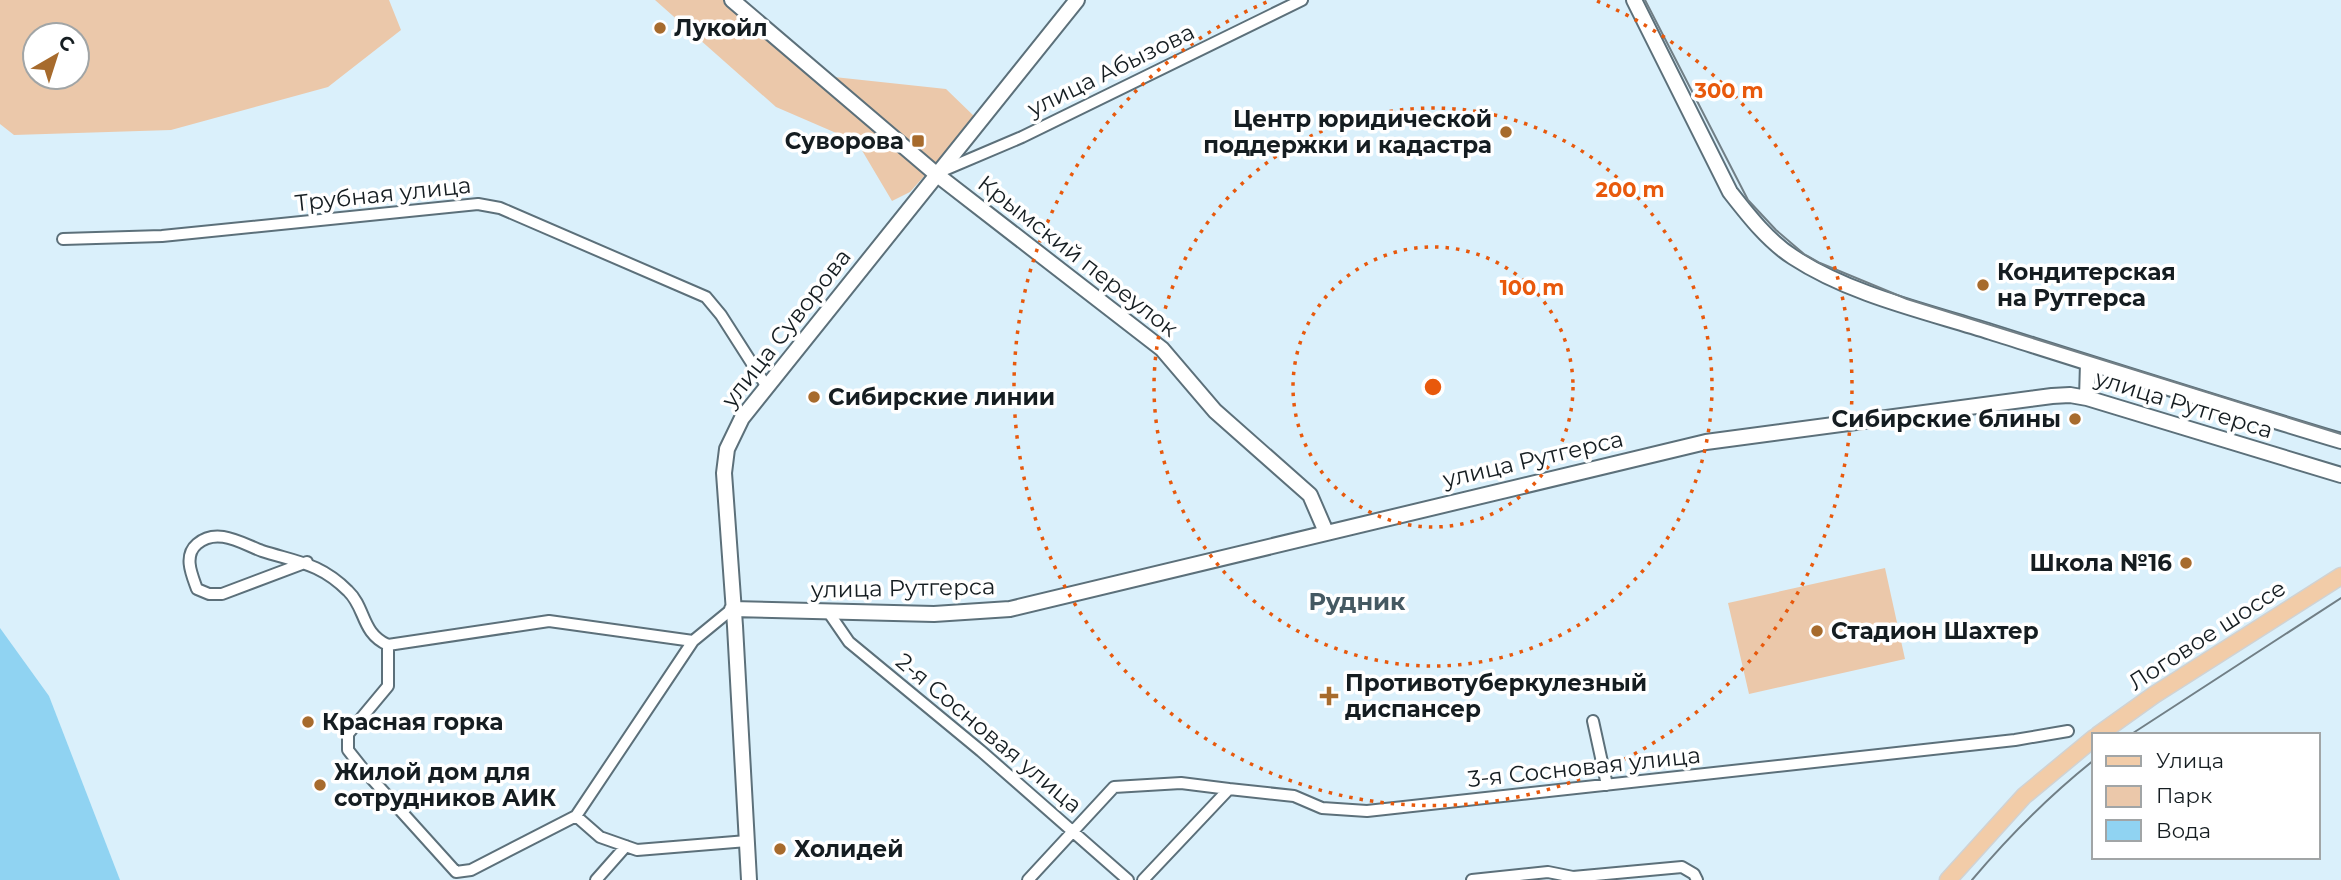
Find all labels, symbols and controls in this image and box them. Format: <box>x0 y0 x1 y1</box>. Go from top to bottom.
place label: Лукойл <box>674 14 768 42</box>
street label: улица Абызова <box>1022 17 1199 123</box>
marker: Лукойл <box>652 20 668 36</box>
north arrow <box>21 21 91 91</box>
text: С <box>54 30 79 57</box>
text: 300 m <box>1694 78 1763 103</box>
place label: Центр юридической поддержки и кадастра <box>1203 105 1492 159</box>
marker: Центр юридической поддержки и кадастра <box>1498 124 1514 140</box>
place label: Суворова <box>785 127 904 155</box>
marker: Суворова <box>910 133 926 149</box>
street label: Крымский переулок <box>972 169 1184 343</box>
street label: Трубная улица <box>293 171 473 217</box>
text: 200 m <box>1596 177 1664 202</box>
street label: улица Суворова <box>715 243 857 414</box>
place label: Кондитерская на Рутгерса <box>1997 258 2176 312</box>
text: 100 m <box>1500 275 1564 300</box>
marker: Кондитерская на Рутгерса <box>1975 277 1991 293</box>
street label: улица Рутгерса <box>2091 363 2276 444</box>
centre of rings <box>1421 375 1445 399</box>
place label: Сибирские линии <box>828 383 1055 411</box>
marker: Сибирские линии <box>806 389 822 405</box>
place label: Сибирские блины <box>1832 405 2061 433</box>
marker: Сибирские блины <box>2067 411 2083 427</box>
street label: улица Рутгерса <box>1439 425 1626 494</box>
place label: Школа №16 <box>2030 549 2172 577</box>
marker: Школа №16 <box>2178 555 2194 571</box>
street label: улица Рутгерса <box>810 572 995 604</box>
street label: Логовое шоссе <box>2123 574 2291 696</box>
district label: Рудник <box>1308 587 1406 616</box>
place label: Стадион Шахтер <box>1831 617 2039 645</box>
marker: Стадион Шахтер <box>1809 623 1825 639</box>
street label: 2-я Сосновая улица <box>890 647 1088 819</box>
place label: Противотуберкулезный диспансер <box>1345 669 1647 723</box>
marker: Противотуберкулезный диспансер <box>1319 686 1339 706</box>
place label: Красная горка <box>322 708 504 736</box>
marker: Красная горка <box>300 714 316 730</box>
legend <box>2092 733 2320 859</box>
street label: 3-я Сосновая улица <box>1466 741 1702 793</box>
text: Улица <box>2156 748 2224 773</box>
place label: Жилой дом для сотрудников АИК <box>334 758 556 812</box>
marker: Жилой дом для сотрудников АИК <box>312 777 328 793</box>
text: Парк <box>2156 783 2212 808</box>
text: Вода <box>2156 818 2211 843</box>
place label: Холидей <box>794 835 904 863</box>
marker: Холидей <box>772 841 788 857</box>

